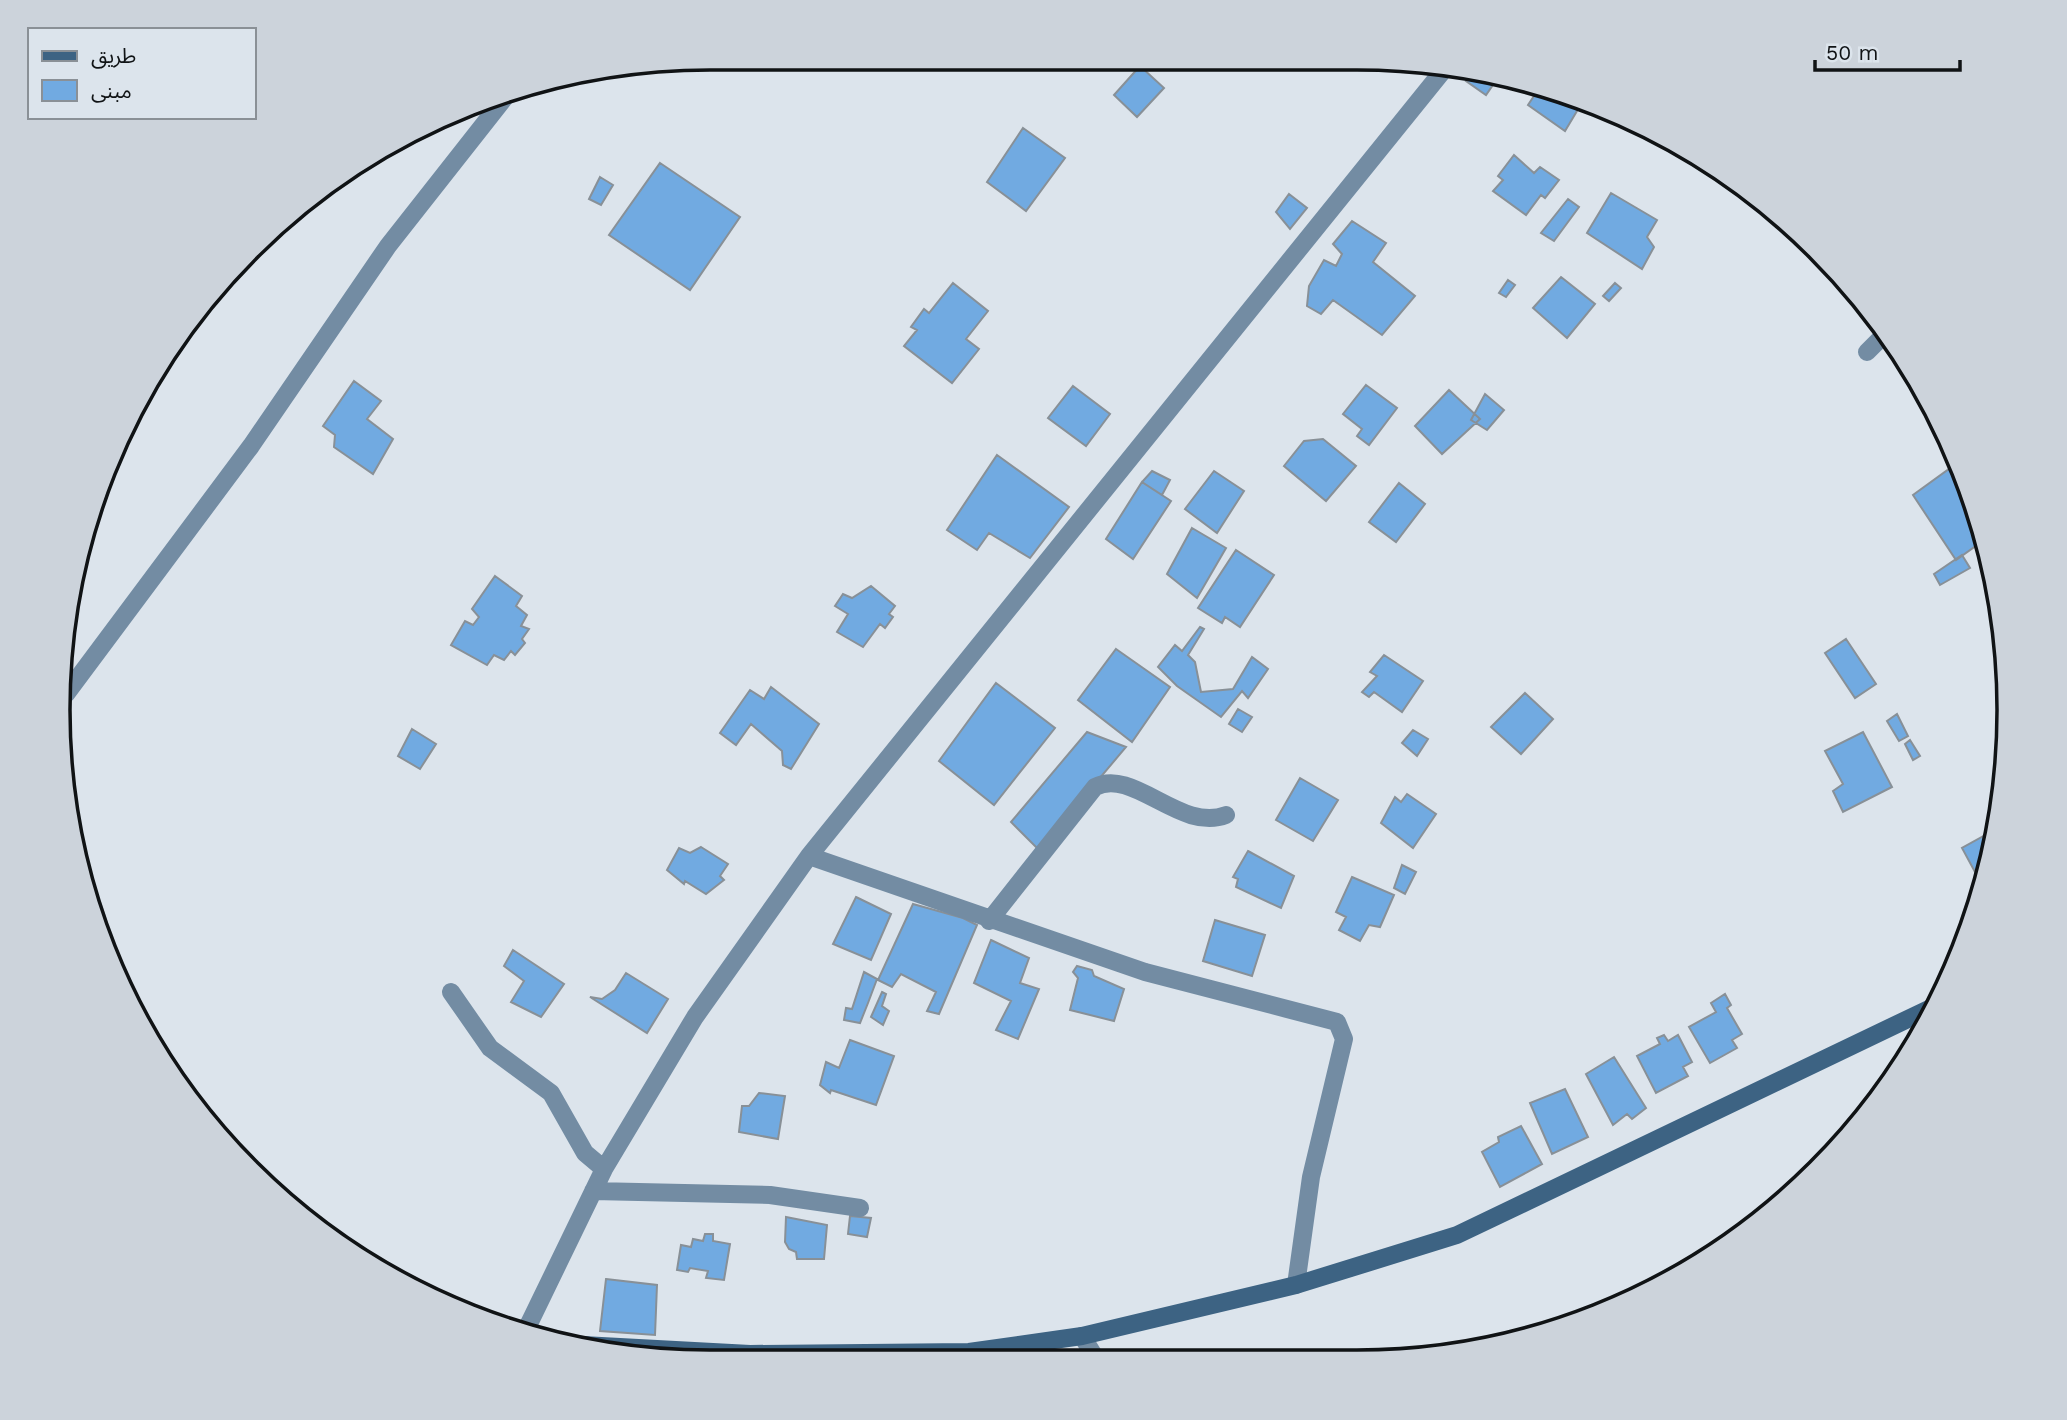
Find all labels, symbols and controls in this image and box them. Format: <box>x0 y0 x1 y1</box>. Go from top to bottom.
legend <box>28 28 256 119</box>
scale bar <box>1815 28 1960 72</box>
text: 50 m <box>1826 40 1878 65</box>
text: طريق <box>91 43 136 69</box>
text: مبنى <box>91 78 132 103</box>

